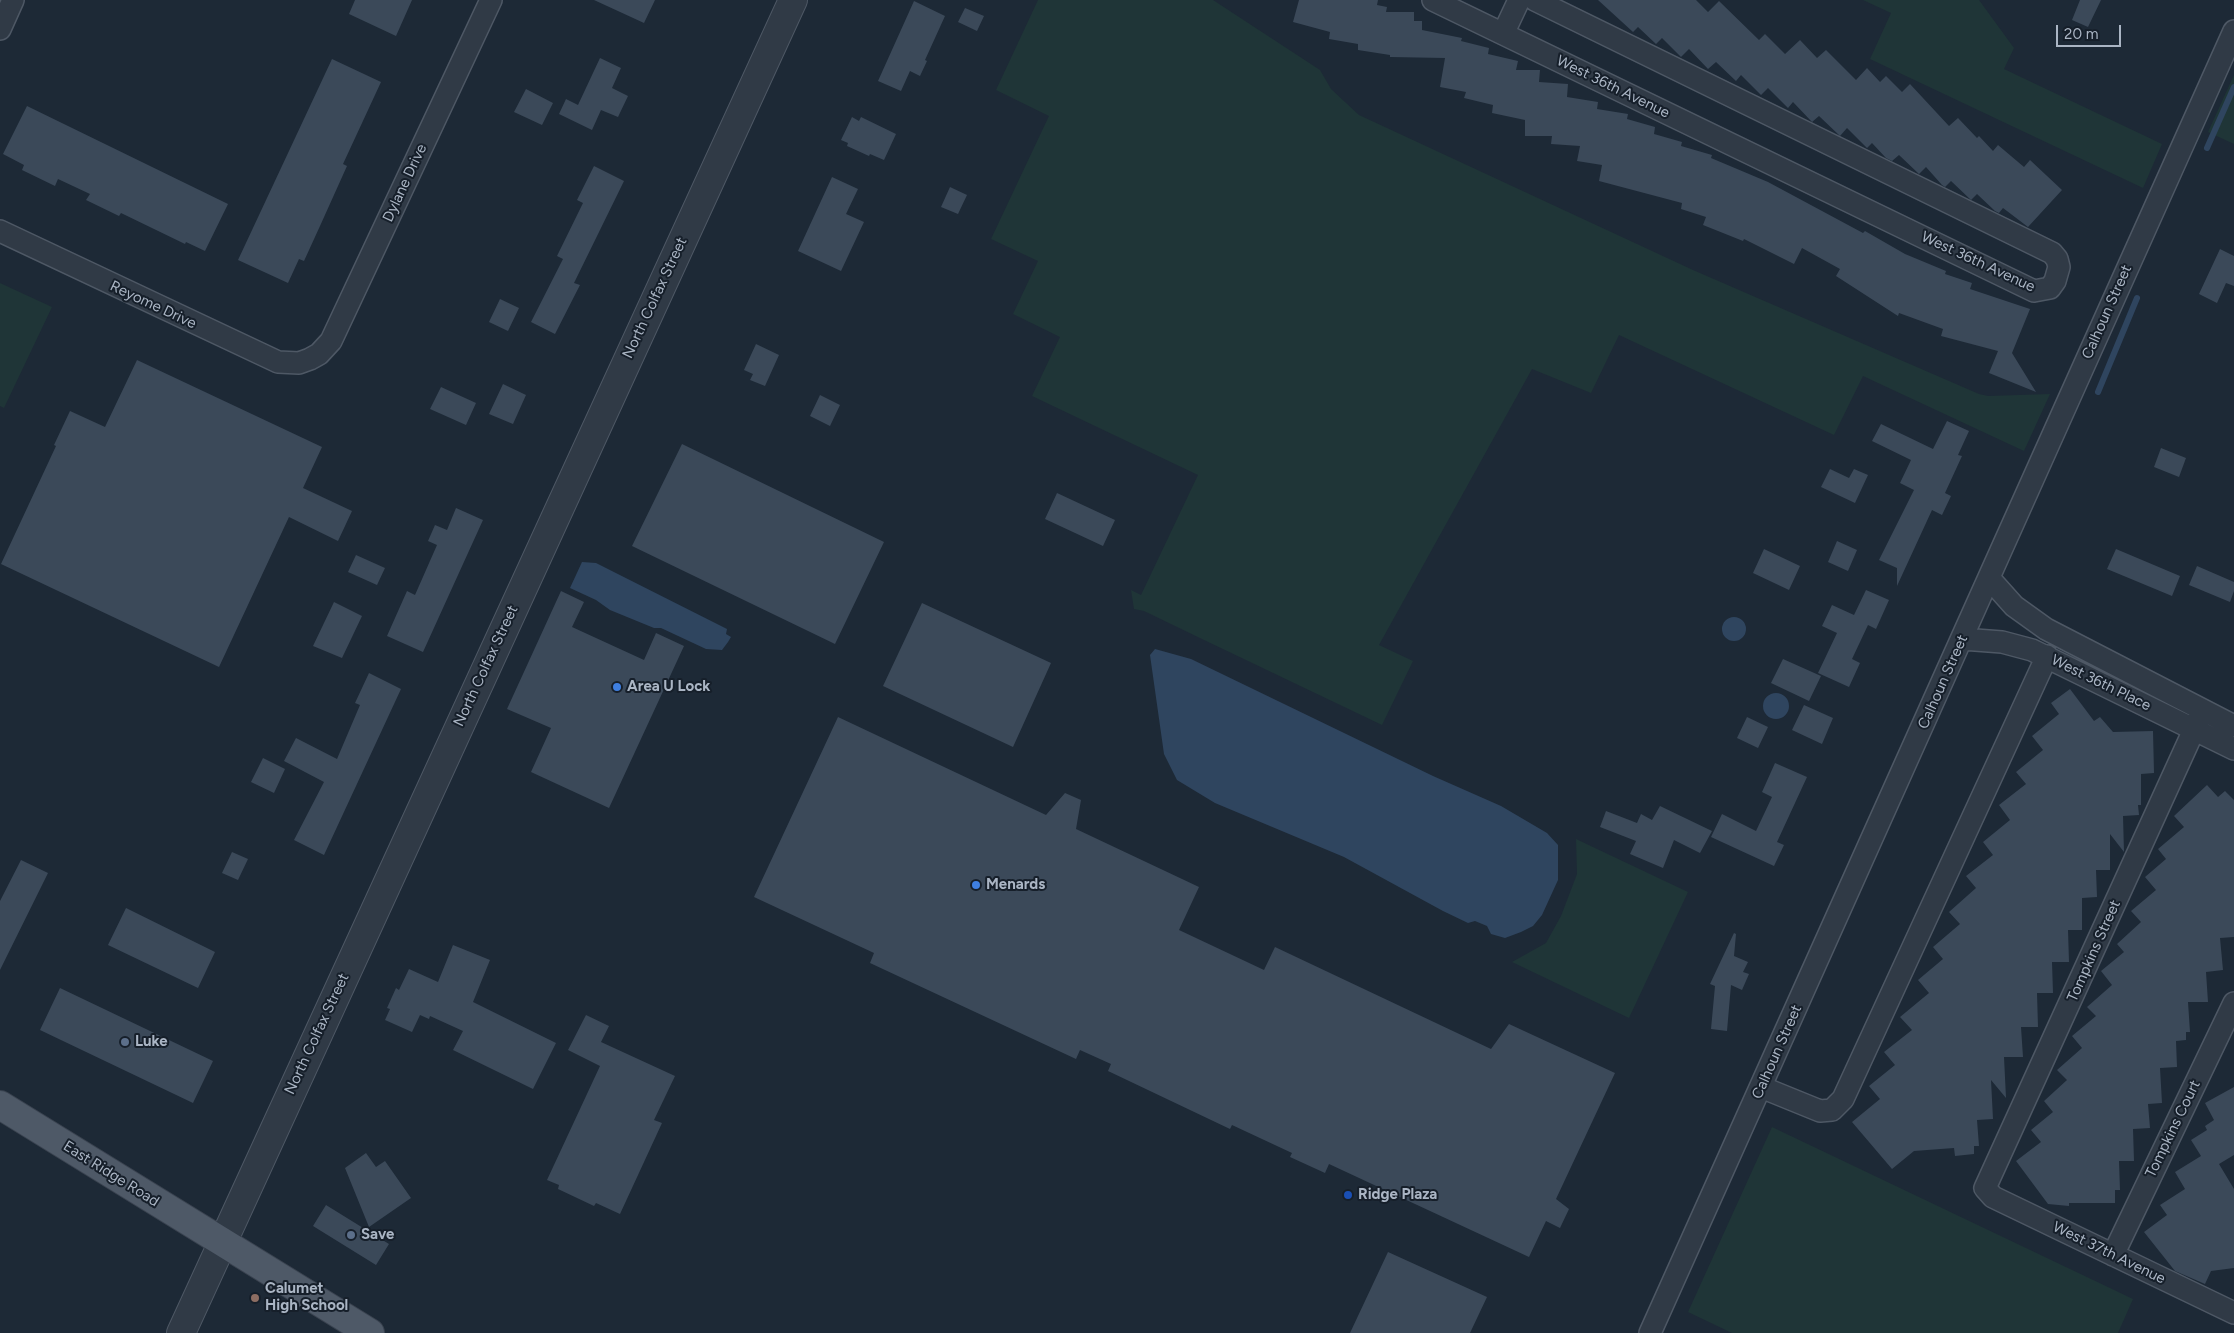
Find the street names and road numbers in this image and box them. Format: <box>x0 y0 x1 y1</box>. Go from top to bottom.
street label: West 36th Avenue <box>1554 52 1672 122</box>
street label: Dylane Drive <box>379 141 431 225</box>
street label: West 36th Avenue <box>1918 228 2038 296</box>
street label: North Colfax Street <box>619 234 691 362</box>
street label: Calhoun Street <box>2078 262 2136 362</box>
street label: Reyome Drive <box>107 277 199 333</box>
street label: North Colfax Street <box>450 602 522 730</box>
street label: Calhoun Street <box>1914 632 1972 732</box>
street label: West 36th Place <box>2048 651 2154 715</box>
street label: Tompkins Street <box>2064 897 2124 1005</box>
street label: North Colfax Street <box>281 970 353 1098</box>
street label: Calhoun Street <box>1748 1002 1806 1102</box>
street label: Tompkins Court <box>2142 1077 2204 1181</box>
street label: East Ridge Road <box>60 1137 162 1211</box>
street label: West 37th Avenue <box>2050 1218 2168 1288</box>

